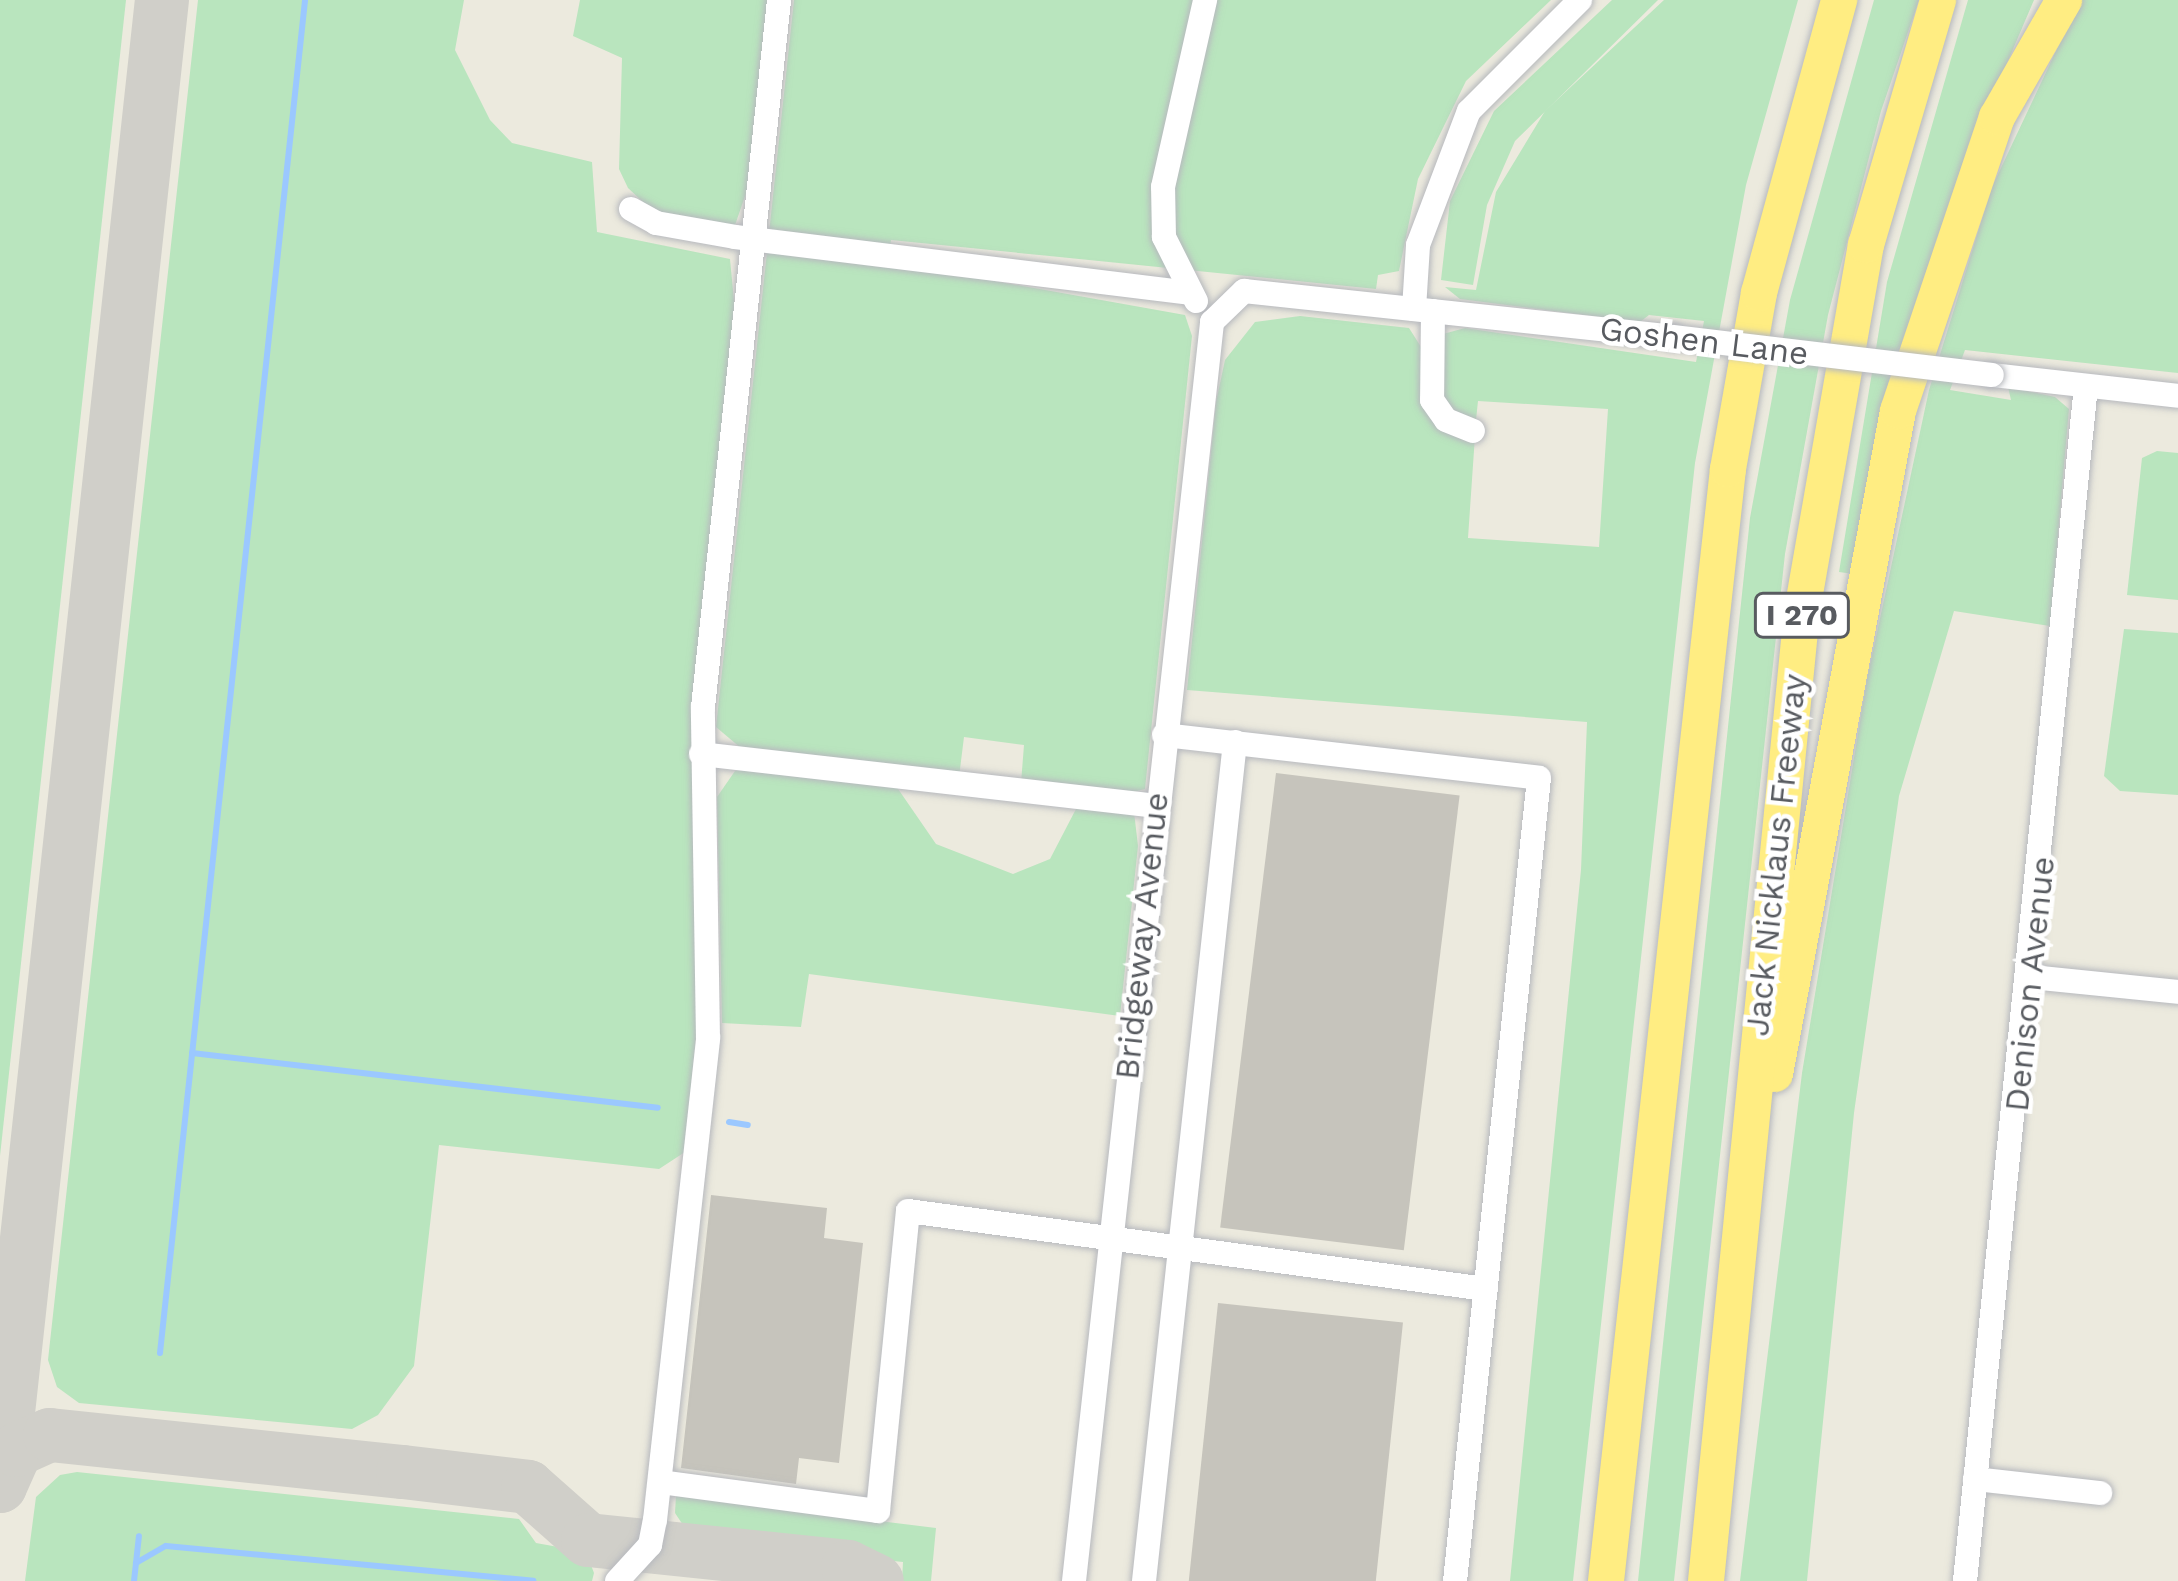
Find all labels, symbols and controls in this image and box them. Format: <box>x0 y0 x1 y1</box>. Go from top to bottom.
street label: Goshen Lane <box>1597 309 1811 373</box>
road number: I 270 <box>1751 591 1853 639</box>
street label: Jack Nicklaus Freeway <box>1737 672 1815 1038</box>
street label: Bridgeway Avenue <box>1107 789 1177 1083</box>
street label: Denison Avenue <box>1997 854 2063 1114</box>

